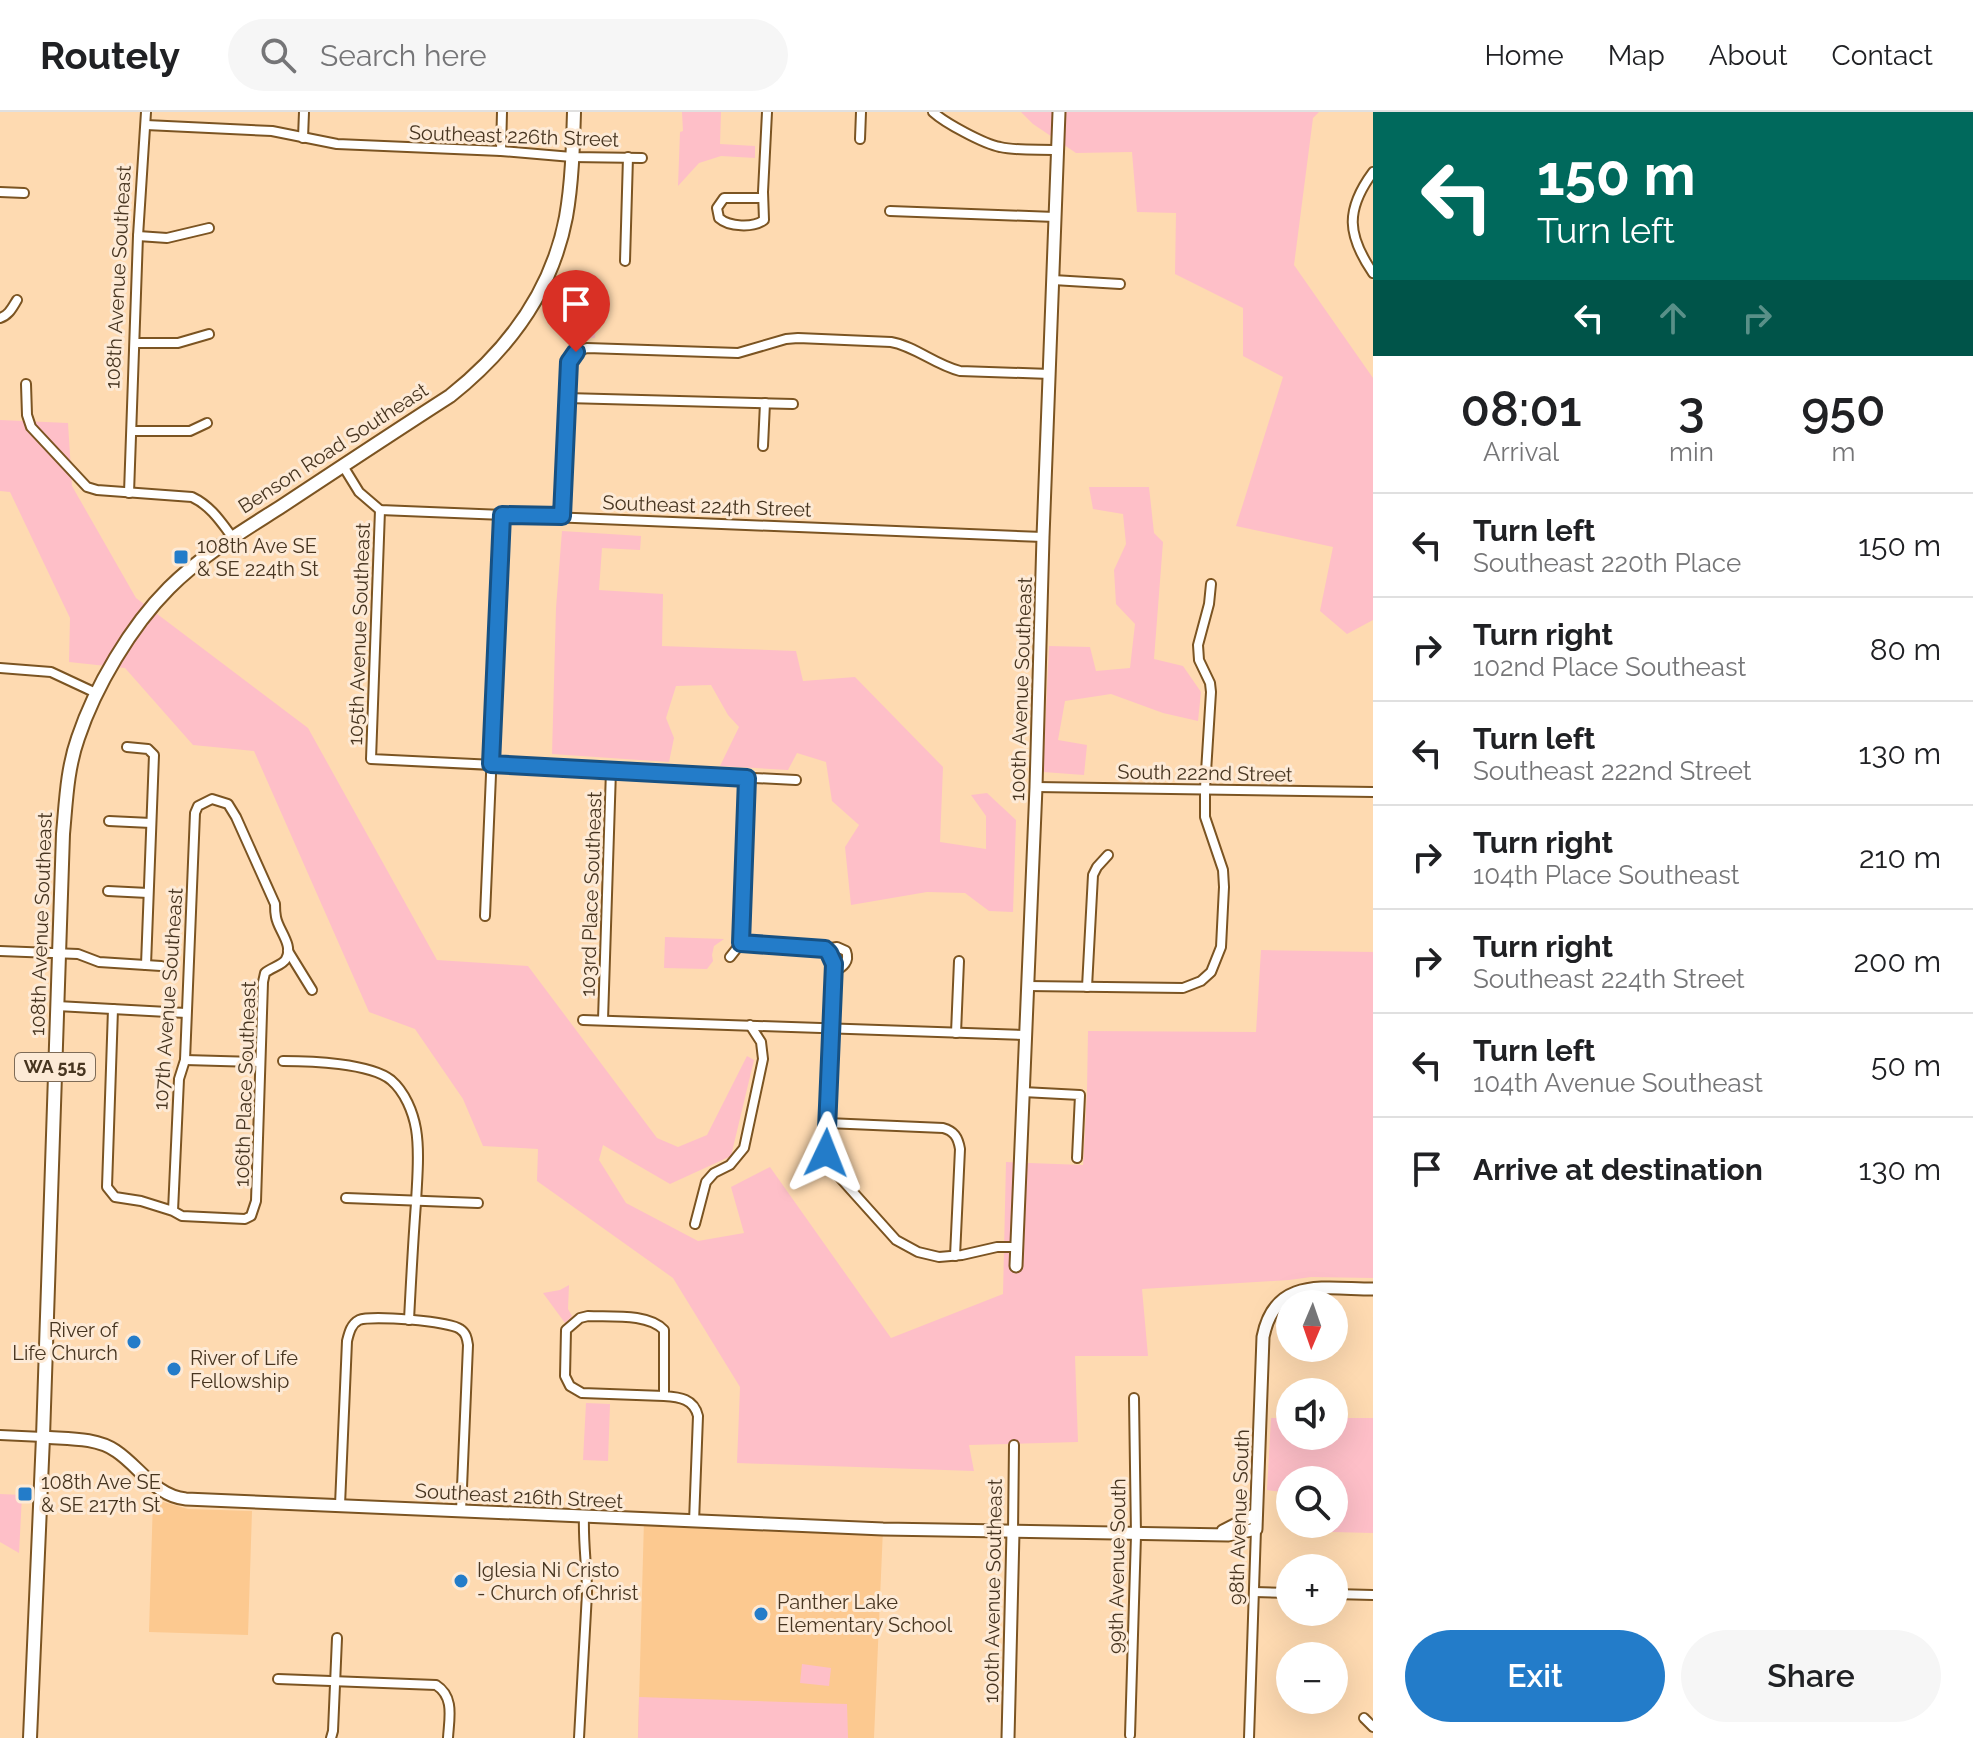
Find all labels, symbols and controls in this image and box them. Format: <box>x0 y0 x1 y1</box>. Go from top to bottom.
search box <box>228 19 788 91</box>
text: Routely <box>40 33 180 78</box>
icon: search <box>256 33 300 77</box>
text: Search here <box>320 38 487 73</box>
text: Home <box>1484 39 1564 72</box>
text: Map <box>1608 39 1665 72</box>
text: About <box>1709 39 1788 72</box>
text: Contact <box>1832 39 1933 72</box>
street label: Southeast 226th Street <box>409 120 620 152</box>
text: 150 m <box>1537 142 1696 208</box>
icon: left <box>1405 144 1509 248</box>
street label: 108th Avenue Southeast <box>100 164 136 390</box>
text: Turn left <box>1537 209 1675 251</box>
pin <box>542 270 610 352</box>
icon: arrive <box>554 282 598 326</box>
icon: left <box>1567 296 1611 340</box>
icon: ahead <box>1651 296 1695 340</box>
icon: right <box>1735 296 1779 340</box>
street label: Benson Road Southeast <box>234 377 433 518</box>
text: 08:01 <box>1460 381 1582 437</box>
text: 3 <box>1678 381 1705 437</box>
text: 950 <box>1801 381 1886 437</box>
text: Arrival <box>1483 437 1559 467</box>
text: min <box>1669 437 1714 467</box>
text: m <box>1831 437 1855 467</box>
street label: Southeast 224th Street <box>602 490 812 522</box>
text: Turn left <box>1473 513 1595 548</box>
street label: 105th Avenue Southeast <box>343 522 375 746</box>
icon: left <box>1405 523 1449 567</box>
text: 150 m <box>1858 528 1941 563</box>
place label: 108th Ave SE & SE 224th St <box>197 534 319 581</box>
marker: 108th Ave SE & SE 224th St <box>172 548 190 566</box>
text: Southeast 220th Place <box>1473 548 1741 578</box>
street label: 100th Avenue Southeast <box>1005 576 1037 802</box>
text: Turn right <box>1473 617 1613 652</box>
icon: right <box>1405 627 1449 671</box>
text: 80 m <box>1870 632 1941 667</box>
text: 102nd Place Southeast <box>1473 652 1746 682</box>
text: Turn left <box>1473 721 1595 756</box>
icon: left <box>1405 731 1449 775</box>
text: 130 m <box>1859 736 1941 771</box>
text: Southeast 222nd Street <box>1473 756 1752 786</box>
street label: South 222nd Street <box>1117 759 1293 787</box>
street label: 103rd Place Southeast <box>575 791 607 997</box>
street label: 108th Avenue Southeast <box>25 811 57 1036</box>
text: Turn right <box>1473 825 1613 860</box>
icon: right <box>1405 835 1449 879</box>
text: 210 m <box>1859 840 1941 875</box>
text: 104th Place Southeast <box>1473 860 1739 890</box>
street label: 107th Avenue Southeast <box>148 887 188 1111</box>
text: Turn right <box>1473 929 1613 964</box>
icon: right <box>1405 939 1449 983</box>
text: 200 m <box>1853 944 1941 979</box>
text: Southeast 224th Street <box>1473 964 1745 994</box>
street label: 106th Place Southeast <box>229 980 261 1187</box>
text: Turn left <box>1473 1033 1595 1068</box>
icon: left <box>1405 1043 1449 1087</box>
text: 50 m <box>1871 1048 1941 1083</box>
road number: WA 515 <box>15 1053 95 1081</box>
text: 104th Avenue Southeast <box>1473 1068 1763 1098</box>
position arrow <box>784 1111 868 1195</box>
icon: arrive <box>1405 1147 1449 1191</box>
text: Arrive at destination <box>1473 1152 1763 1187</box>
text: 130 m <box>1859 1152 1941 1187</box>
north arrow <box>1276 1290 1348 1362</box>
map controls <box>1276 1290 1348 1714</box>
place label: River of Life Church <box>12 1318 119 1365</box>
marker: River of Life Church <box>125 1333 143 1351</box>
place label: River of Life Fellowship <box>190 1346 298 1393</box>
marker: River of Life Fellowship <box>165 1360 183 1378</box>
button: sound <box>1276 1378 1348 1450</box>
street label: 98th Avenue South <box>1224 1429 1254 1605</box>
button: search <box>1276 1466 1348 1538</box>
place label: 108th Ave SE & SE 217th St <box>41 1470 161 1517</box>
street label: 100th Avenue Southeast <box>979 1478 1007 1703</box>
street label: 99th Avenue South <box>1103 1478 1131 1654</box>
street label: Southeast 216th Street <box>414 1479 624 1513</box>
marker: 108th Ave SE & SE 217th St <box>16 1485 34 1503</box>
button: + <box>1276 1554 1348 1626</box>
place label: Iglesia Ni Cristo - Church of Christ <box>477 1558 639 1605</box>
marker: Iglesia Ni Cristo - Church of Christ <box>452 1572 470 1590</box>
place label: Panther Lake Elementary School <box>777 1590 953 1637</box>
marker: Panther Lake Elementary School <box>752 1605 770 1623</box>
button: Exit <box>1405 1630 1665 1722</box>
button: Share <box>1681 1630 1941 1722</box>
button: − <box>1276 1642 1348 1714</box>

